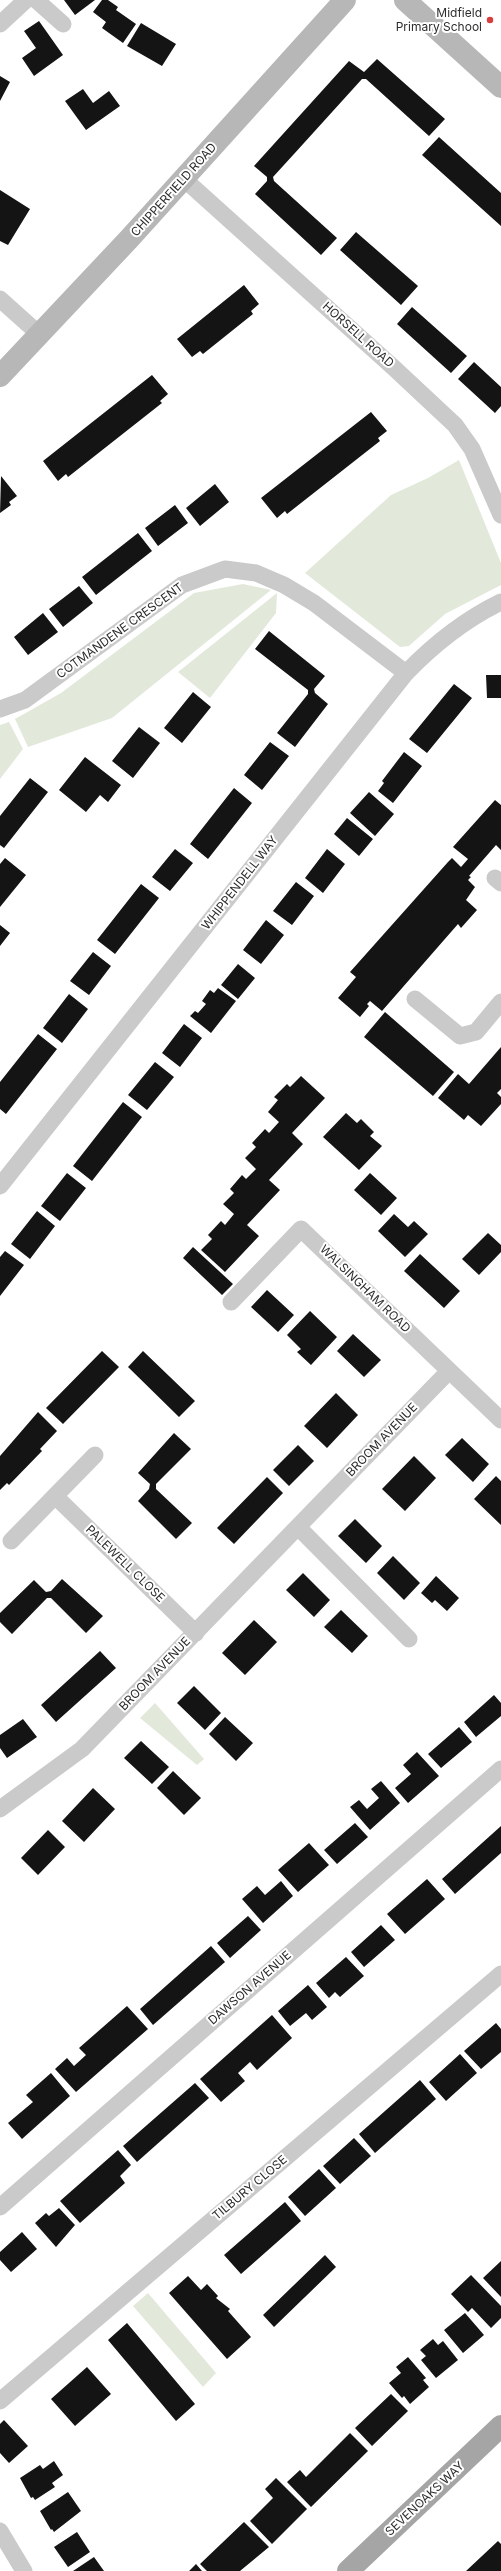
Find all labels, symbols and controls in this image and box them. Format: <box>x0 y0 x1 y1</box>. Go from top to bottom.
place label: Midfield Primary School <box>396 6 482 34</box>
marker: Midfield Primary School <box>485 15 495 25</box>
street label: CHIPPERFIELD ROAD <box>128 140 220 240</box>
street label: HORSELL ROAD <box>319 299 397 371</box>
street label: COTMANDENE CRESCENT <box>54 580 186 682</box>
street label: WHIPPENDELL WAY <box>199 833 281 933</box>
street label: WALSINGHAM ROAD <box>317 1242 413 1336</box>
street label: BROOM AVENUE <box>343 1400 421 1480</box>
street label: PALEWELL CLOSE <box>82 1523 168 1605</box>
street label: BROOM AVENUE <box>116 1634 194 1714</box>
street label: DAWSON AVENUE <box>206 1948 294 2028</box>
street label: TILBURY CLOSE <box>210 2153 290 2223</box>
street label: SEVENOAKS WAY <box>383 2459 467 2539</box>

